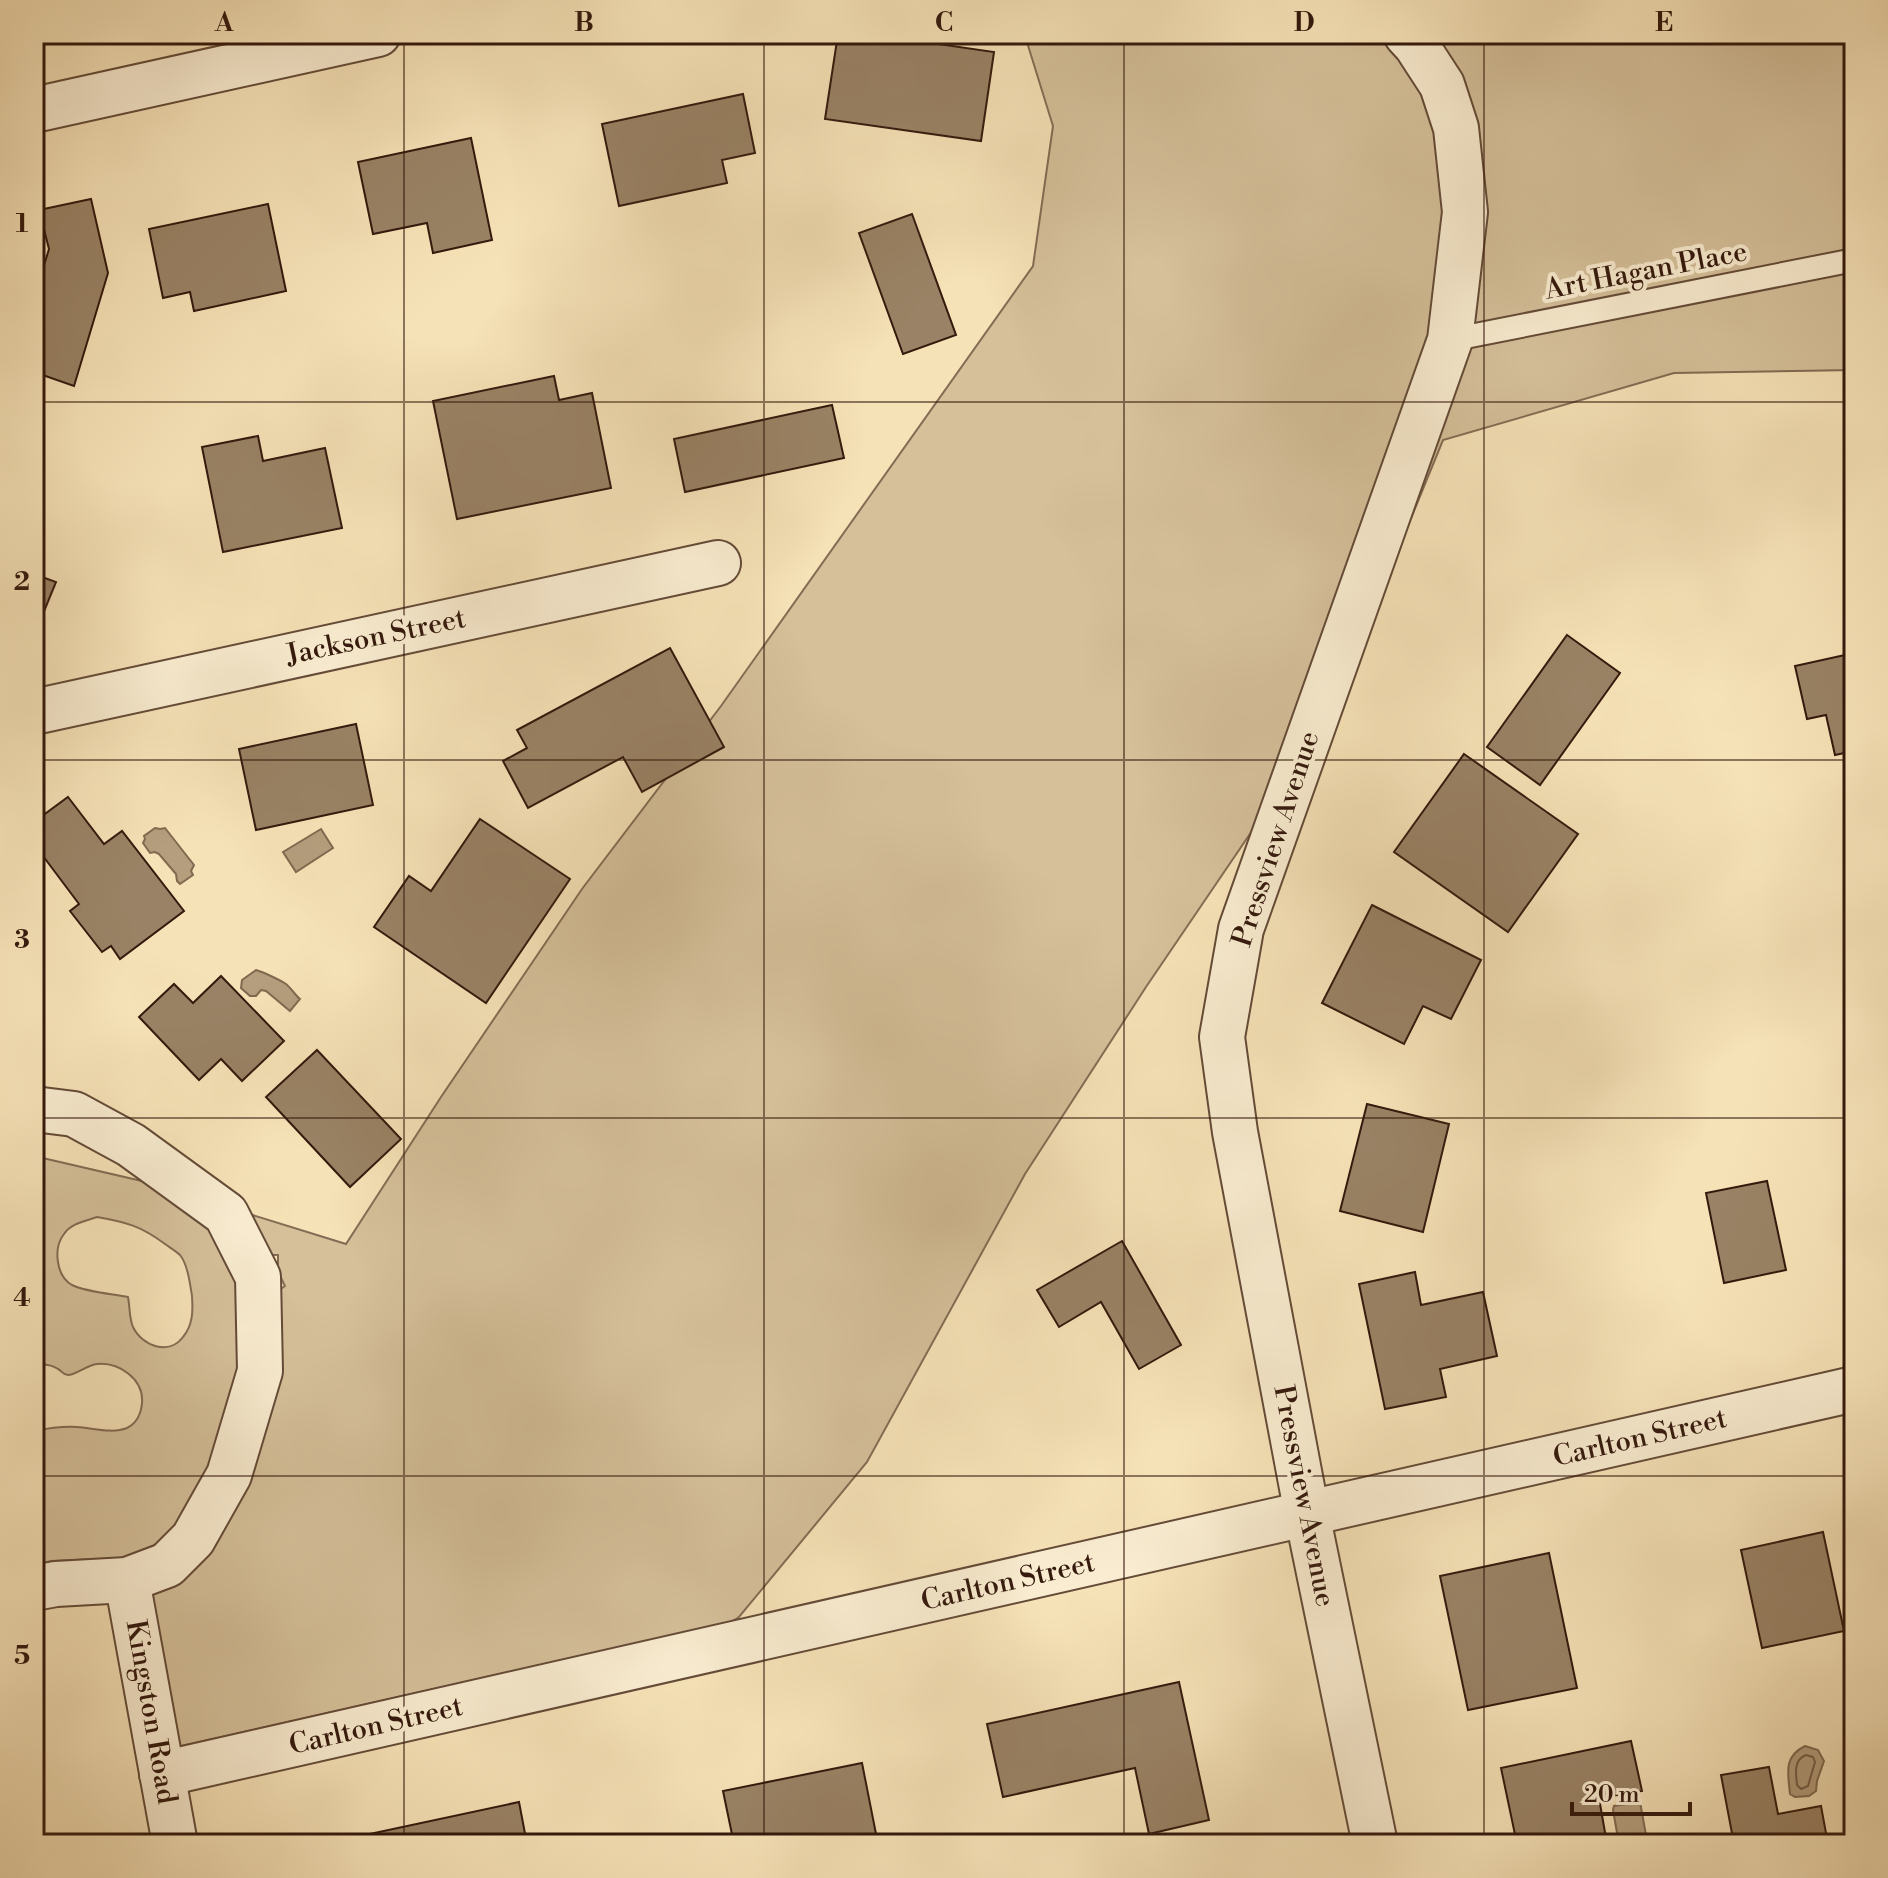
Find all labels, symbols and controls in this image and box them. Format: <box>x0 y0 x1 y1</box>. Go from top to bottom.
text: A <box>214 7 234 39</box>
text: B <box>574 7 594 39</box>
text: C <box>935 7 953 39</box>
text: D <box>1294 7 1314 39</box>
text: E <box>1655 7 1673 39</box>
text: 1 <box>16 208 29 240</box>
street label: Art Hagan Place <box>1541 234 1750 308</box>
text: 2 <box>14 566 30 598</box>
street label: Jackson Street <box>282 601 469 673</box>
street label: Pressview Avenue <box>1225 727 1327 951</box>
text: 3 <box>14 924 30 956</box>
text: 4 <box>13 1282 31 1314</box>
street label: Pressview Avenue <box>1265 1382 1343 1610</box>
street label: Carlton Street <box>1550 1401 1730 1475</box>
street label: Carlton Street <box>918 1545 1098 1619</box>
street label: Kingston Road <box>118 1617 184 1807</box>
text: 5 <box>14 1640 30 1672</box>
street label: Carlton Street <box>286 1689 466 1763</box>
scale bar <box>1572 1766 1690 1816</box>
text: 20 m <box>1584 1780 1640 1810</box>

